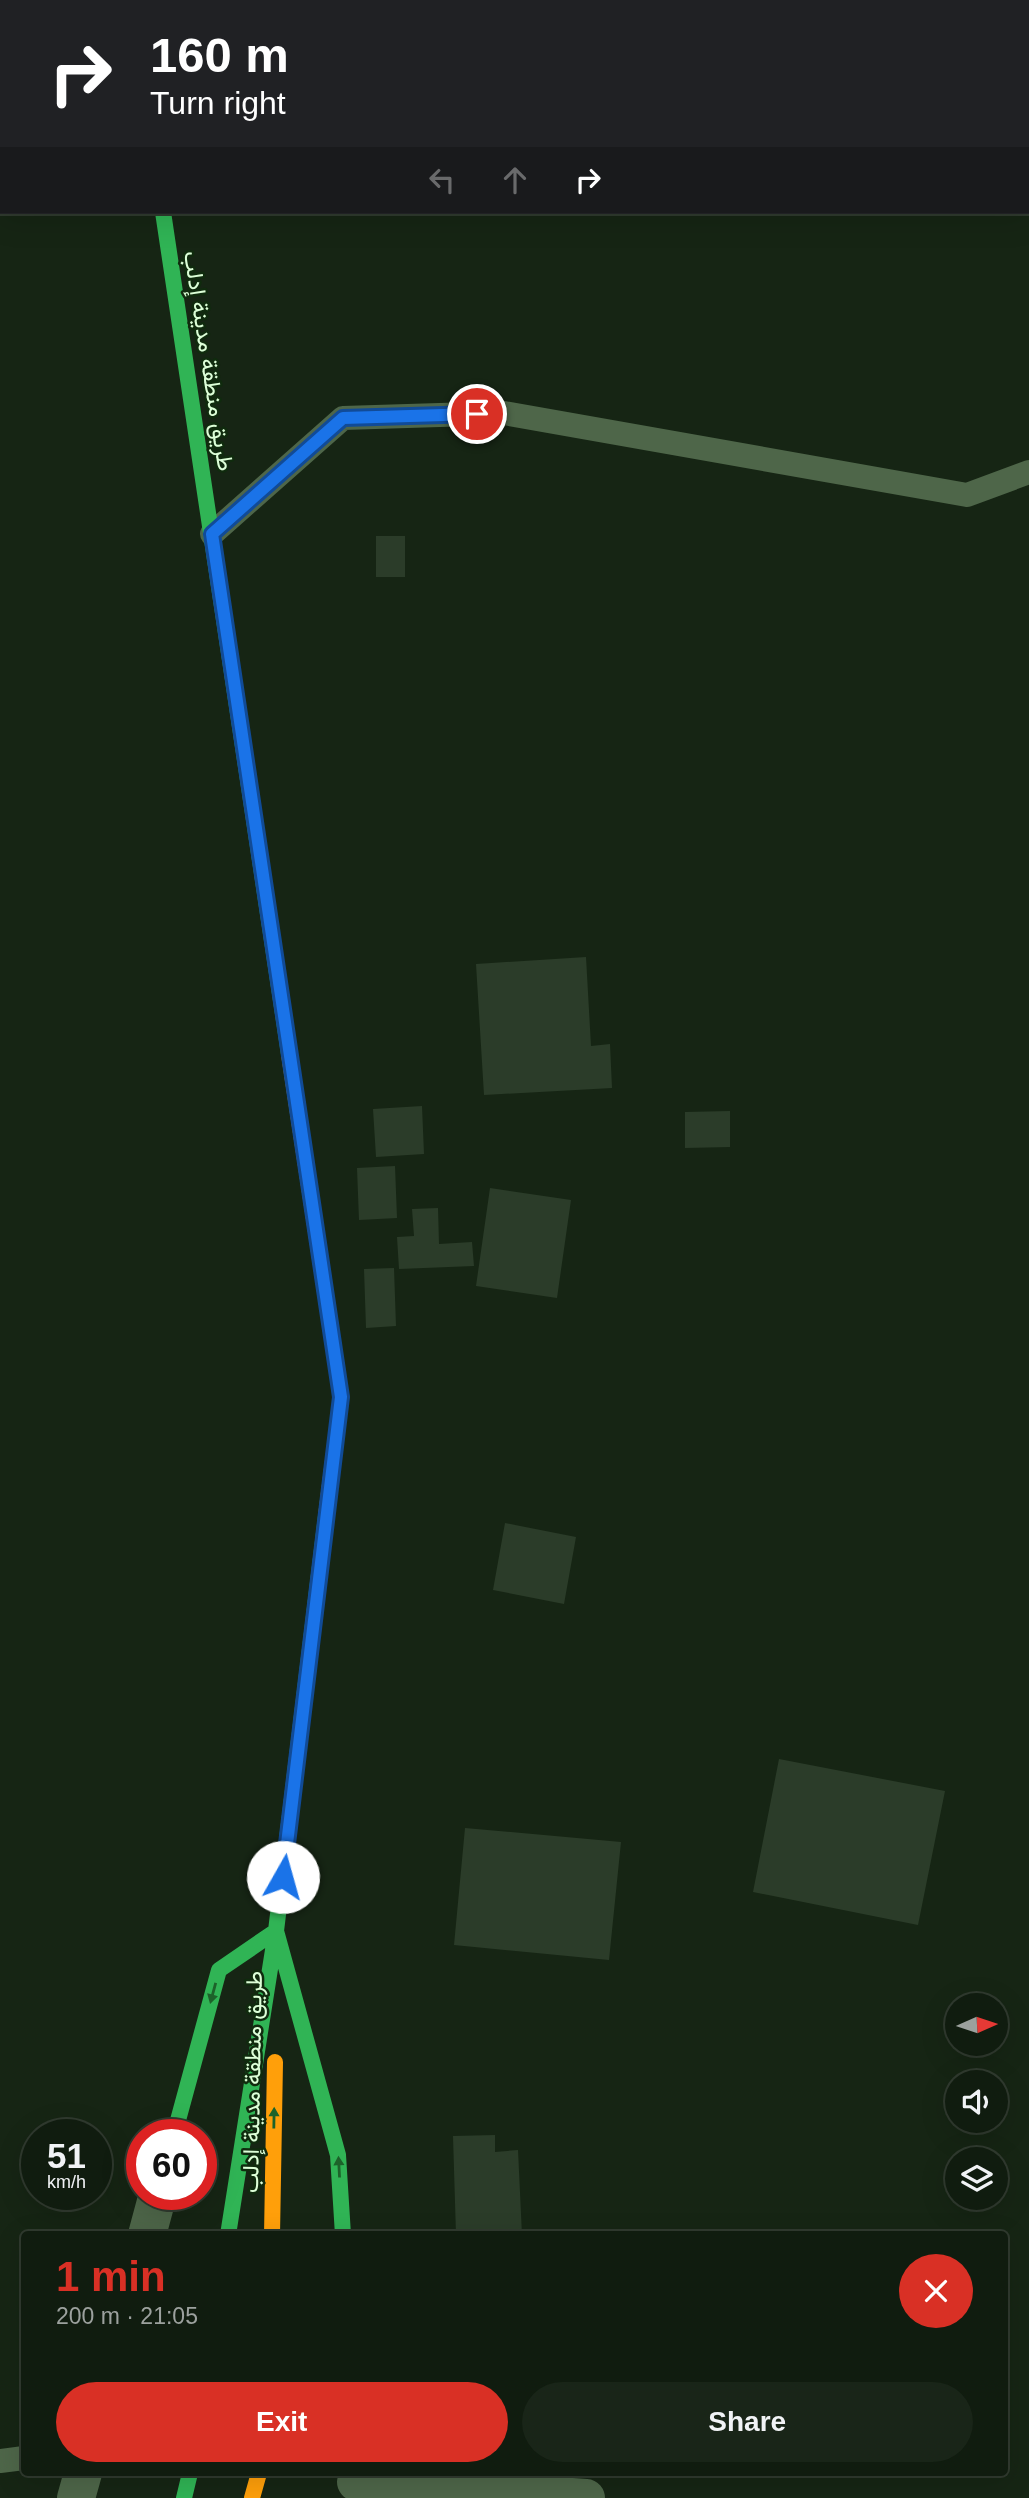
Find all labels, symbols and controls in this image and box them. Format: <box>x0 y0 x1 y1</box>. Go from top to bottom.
icon: right <box>35 28 126 119</box>
text: 160 m <box>150 28 289 82</box>
text: Turn right <box>150 85 286 121</box>
icon: left <box>423 161 461 199</box>
icon: ahead <box>496 161 534 199</box>
icon: right <box>569 161 607 199</box>
street label: طريق منطقة مدينة إدلب <box>177 249 239 473</box>
pin <box>447 384 507 444</box>
icon: arrive <box>458 395 496 433</box>
position arrow <box>246 1840 320 1914</box>
street label: طريق منطقة مدينة إدلب <box>237 1971 269 2194</box>
one-way arrow <box>207 1982 218 2004</box>
north arrow <box>945 1993 1008 2056</box>
map controls <box>945 1993 1008 2210</box>
button: sound <box>945 2070 1008 2133</box>
one-way arrow <box>268 2106 280 2128</box>
speed limit sign: 60 <box>126 2119 217 2210</box>
text: 51 <box>47 2136 86 2175</box>
button: layers <box>945 2147 1008 2210</box>
one-way arrow <box>333 2155 344 2177</box>
text: km/h <box>47 2172 86 2192</box>
text: 1 min <box>56 2253 166 2300</box>
button: close <box>899 2254 973 2328</box>
text: 200 m · 21:05 <box>56 2303 198 2329</box>
button: Exit <box>56 2382 508 2462</box>
button: Share <box>522 2382 973 2462</box>

